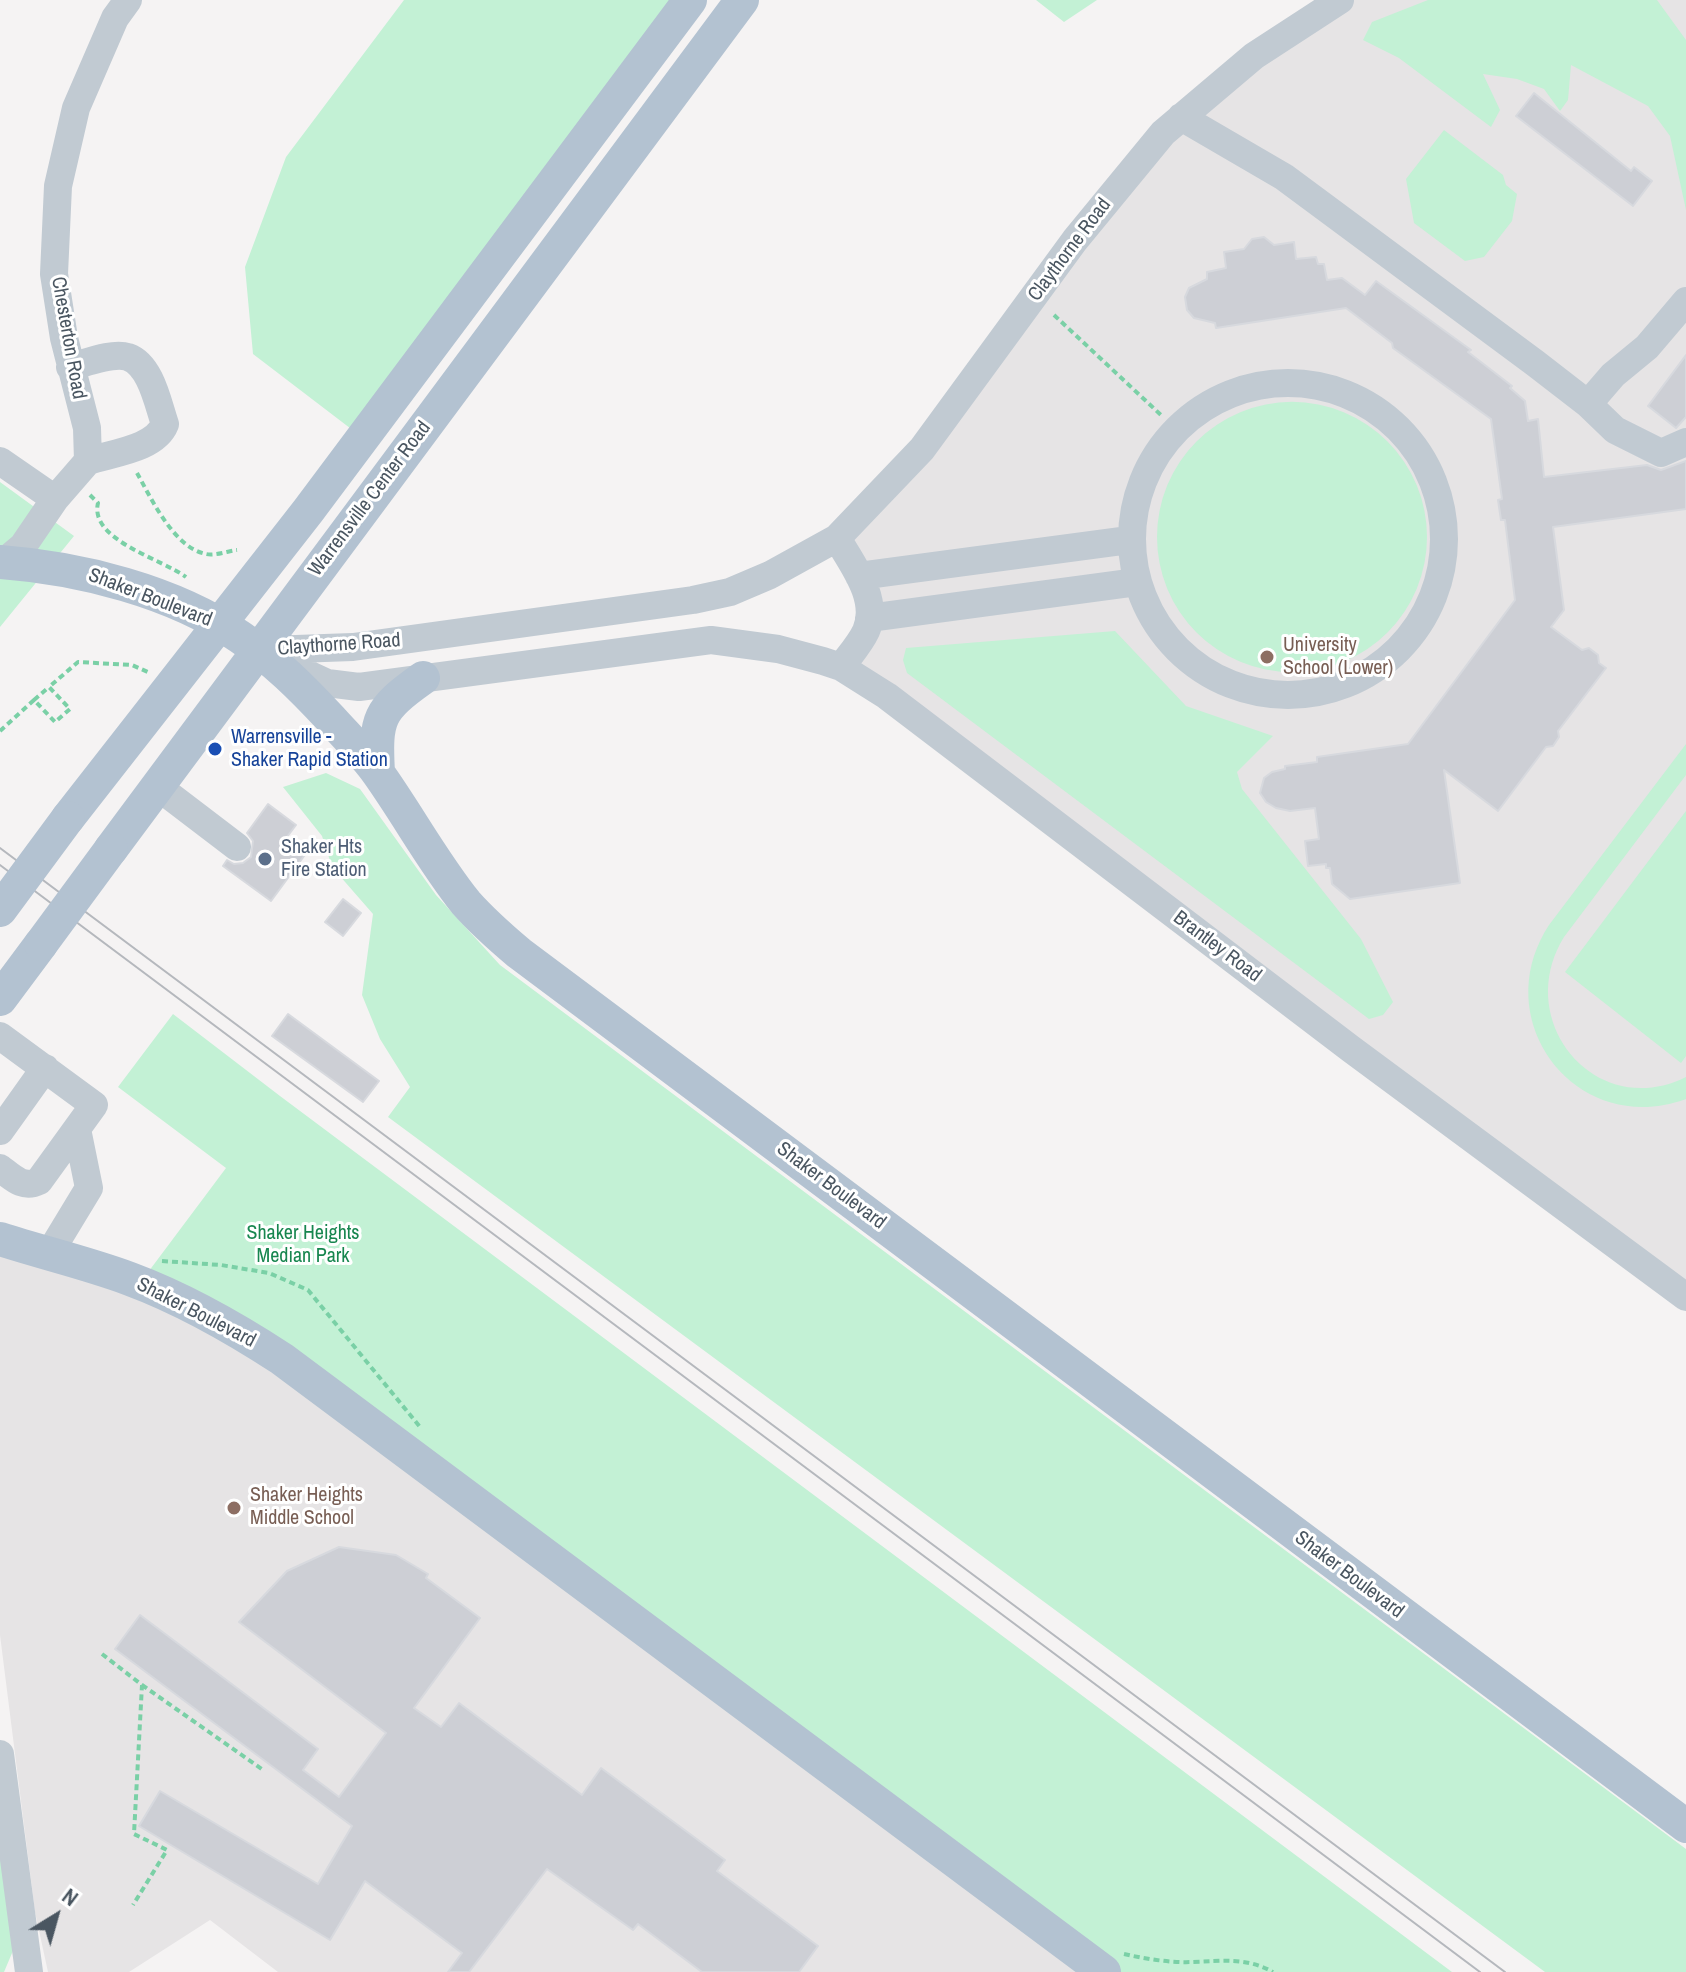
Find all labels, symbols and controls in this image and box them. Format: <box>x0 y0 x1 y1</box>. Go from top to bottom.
street label: Claythorne Road <box>1023 194 1117 306</box>
street label: Chesterton Road <box>45 275 91 401</box>
street label: Warrensville Center Road <box>304 417 436 581</box>
street label: Shaker Boulevard <box>85 563 215 633</box>
street label: Claythorne Road <box>277 629 401 661</box>
place label: University School (Lower) <box>1283 634 1393 681</box>
marker: University School (Lower) <box>1258 648 1276 666</box>
place label: Warrensville - Shaker Rapid Station <box>231 726 388 773</box>
marker: Warrensville - Shaker Rapid Station <box>206 740 224 758</box>
place label: Shaker Hts Fire Station <box>281 836 367 883</box>
marker: Shaker Hts Fire Station <box>256 850 274 868</box>
street label: Brantley Road <box>1168 906 1266 988</box>
street label: Shaker Boulevard <box>772 1137 890 1235</box>
park label: Shaker Heights Median Park <box>246 1222 360 1269</box>
street label: Shaker Boulevard <box>132 1273 260 1353</box>
place label: Shaker Heights Middle School <box>250 1484 363 1531</box>
marker: Shaker Heights Middle School <box>225 1499 243 1517</box>
street label: Shaker Boulevard <box>1290 1526 1408 1624</box>
north arrow <box>16 1876 96 1956</box>
text: N <box>56 1881 85 1913</box>

